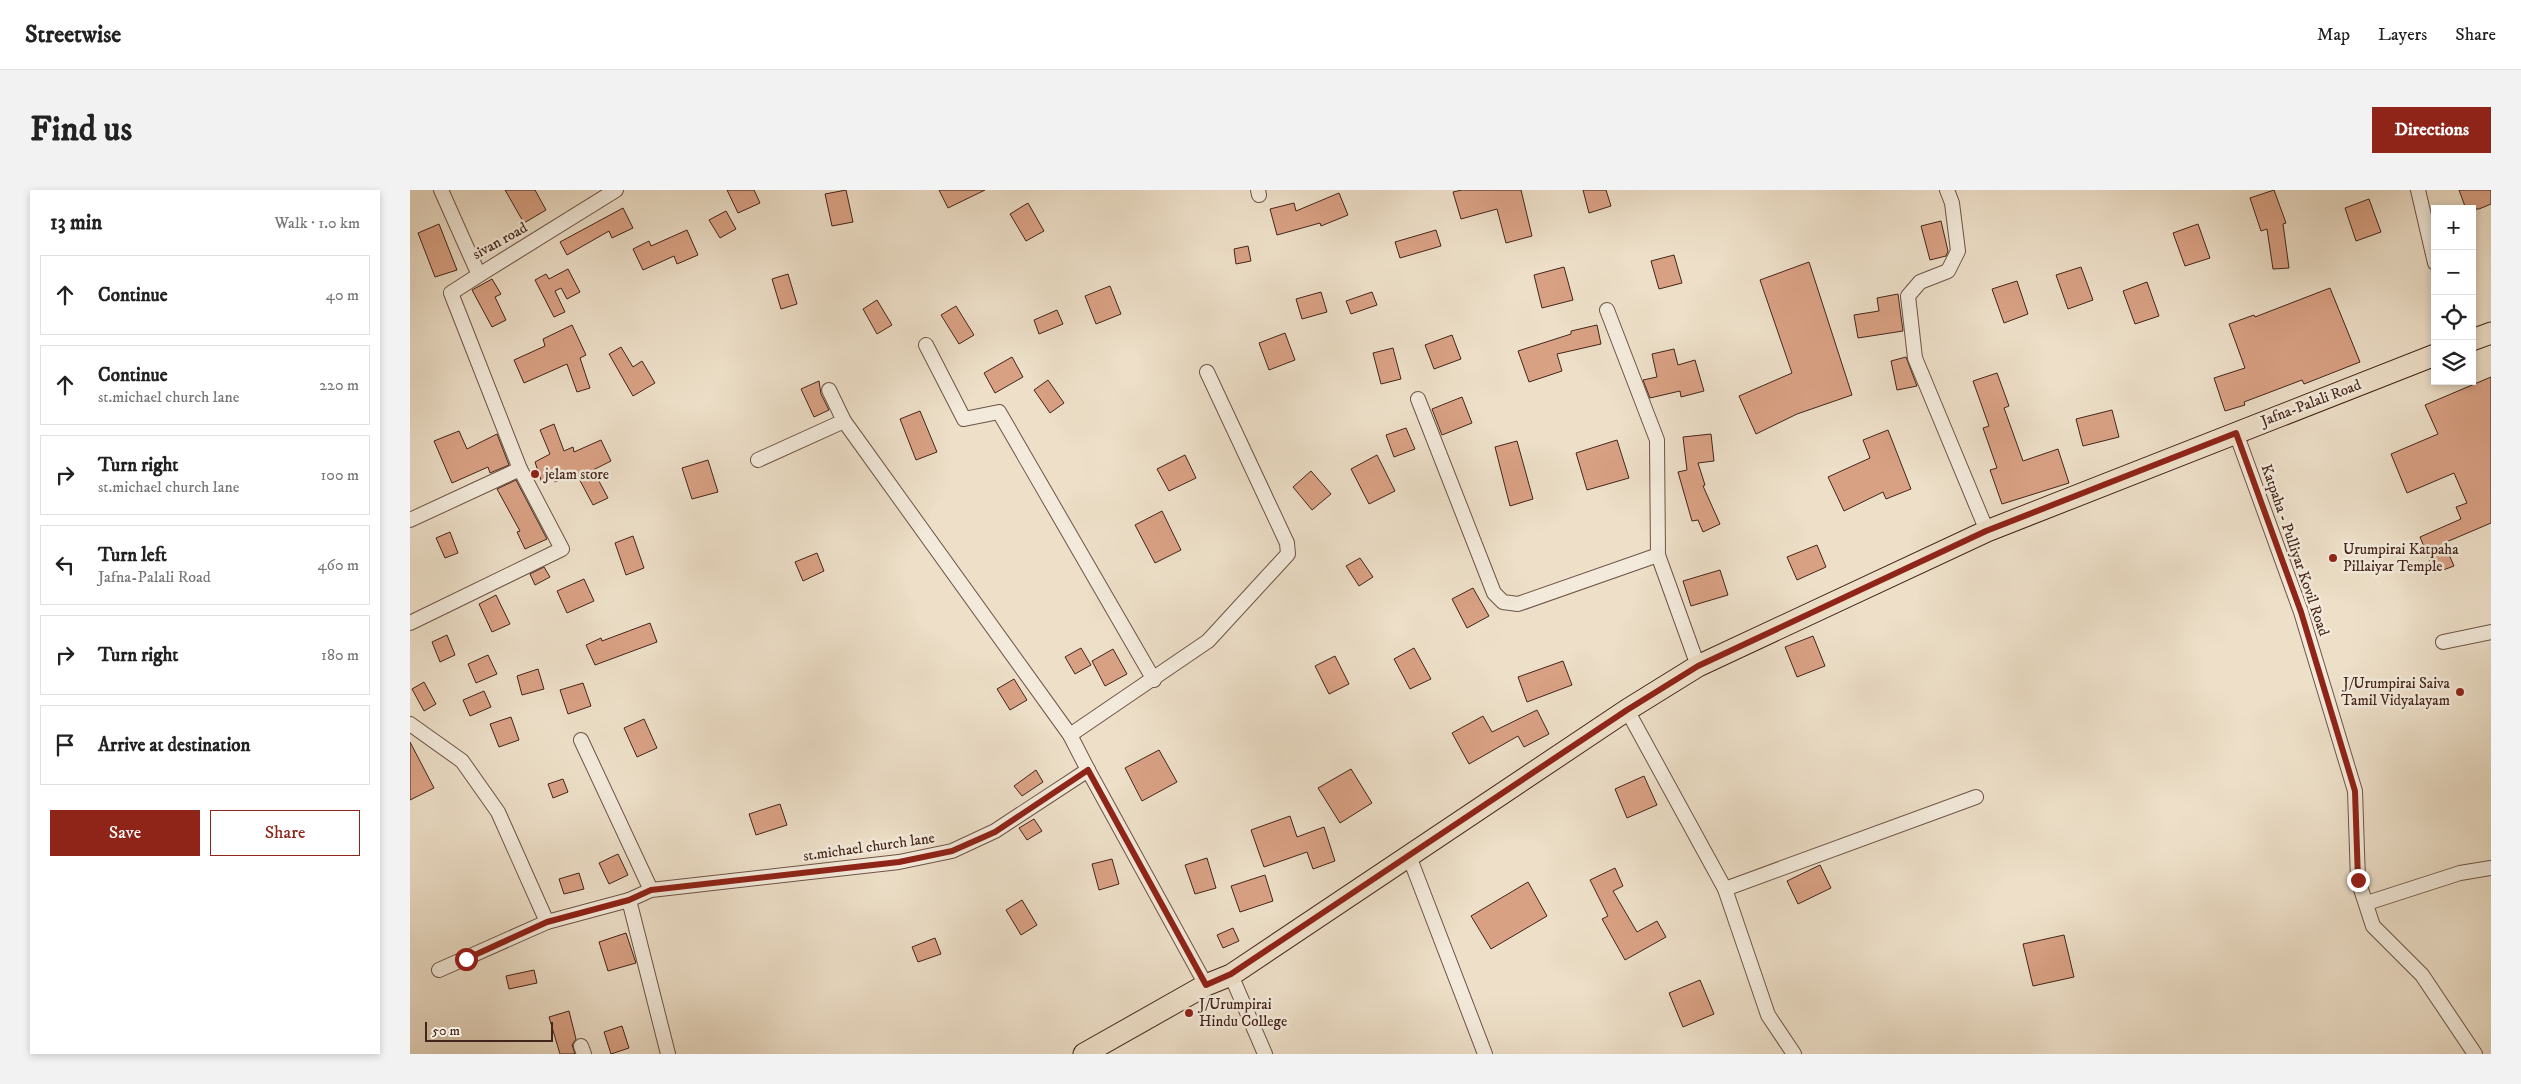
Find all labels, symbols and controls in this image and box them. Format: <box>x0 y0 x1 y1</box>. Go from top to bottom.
text: Streetwise <box>25 20 121 50</box>
text: Map <box>2317 24 2350 46</box>
text: Layers <box>2378 24 2427 46</box>
text: Share <box>2455 24 2496 46</box>
button: Directions <box>2372 107 2491 153</box>
text: Find us <box>30 108 132 152</box>
map controls <box>2431 205 2476 385</box>
button: + <box>2431 205 2476 250</box>
text: 13 min <box>50 210 102 236</box>
text: Walk · 1.0 km <box>274 213 360 233</box>
street label: sivan road <box>469 218 531 264</box>
button: − <box>2431 250 2476 295</box>
icon: ahead <box>51 281 79 309</box>
text: Continue <box>98 284 168 307</box>
text: 40 m <box>326 285 359 305</box>
button: locate <box>2431 295 2476 340</box>
button: layers <box>2431 340 2476 385</box>
text: Continue <box>98 364 168 387</box>
icon: ahead <box>51 371 79 399</box>
text: 220 m <box>319 375 359 395</box>
street label: Jafna-Palali Road <box>2256 375 2364 432</box>
text: st.michael church lane <box>98 387 239 407</box>
text: Turn right <box>98 454 178 477</box>
icon: right <box>51 461 79 489</box>
street label: Katpaha - Pulliyar Kovil Road <box>2257 462 2334 639</box>
text: 100 m <box>321 465 359 485</box>
place label: jelam store <box>543 465 609 484</box>
marker: jelam store <box>529 468 541 480</box>
text: st.michael church lane <box>98 477 239 497</box>
place label: Urumpirai Katpaha Pillaiyar Temple <box>2343 540 2459 576</box>
text: Turn left <box>98 544 167 567</box>
icon: left <box>51 551 79 579</box>
marker: Urumpirai Katpaha Pillaiyar Temple <box>2327 552 2339 564</box>
text: 460 m <box>317 555 359 575</box>
text: Jafna-Palali Road <box>98 567 211 587</box>
icon: right <box>51 641 79 669</box>
text: Turn right <box>98 644 178 667</box>
text: 180 m <box>321 645 359 665</box>
place label: J/Urumpirai Saiva Tamil Vidyalayam <box>2341 674 2451 710</box>
marker: J/Urumpirai Saiva Tamil Vidyalayam <box>2454 686 2466 698</box>
icon: arrive <box>51 731 79 759</box>
text: Arrive at destination <box>98 734 250 757</box>
button: Save <box>50 810 200 856</box>
button: Share <box>210 810 360 856</box>
street label: st.michael church lane <box>802 828 936 866</box>
route end <box>2347 869 2370 892</box>
route start <box>455 948 478 971</box>
place label: J/Urumpirai Hindu College <box>1197 995 1287 1031</box>
marker: J/Urumpirai Hindu College <box>1183 1007 1195 1019</box>
scale bar <box>425 1019 552 1042</box>
text: 50 m <box>432 1022 460 1040</box>

